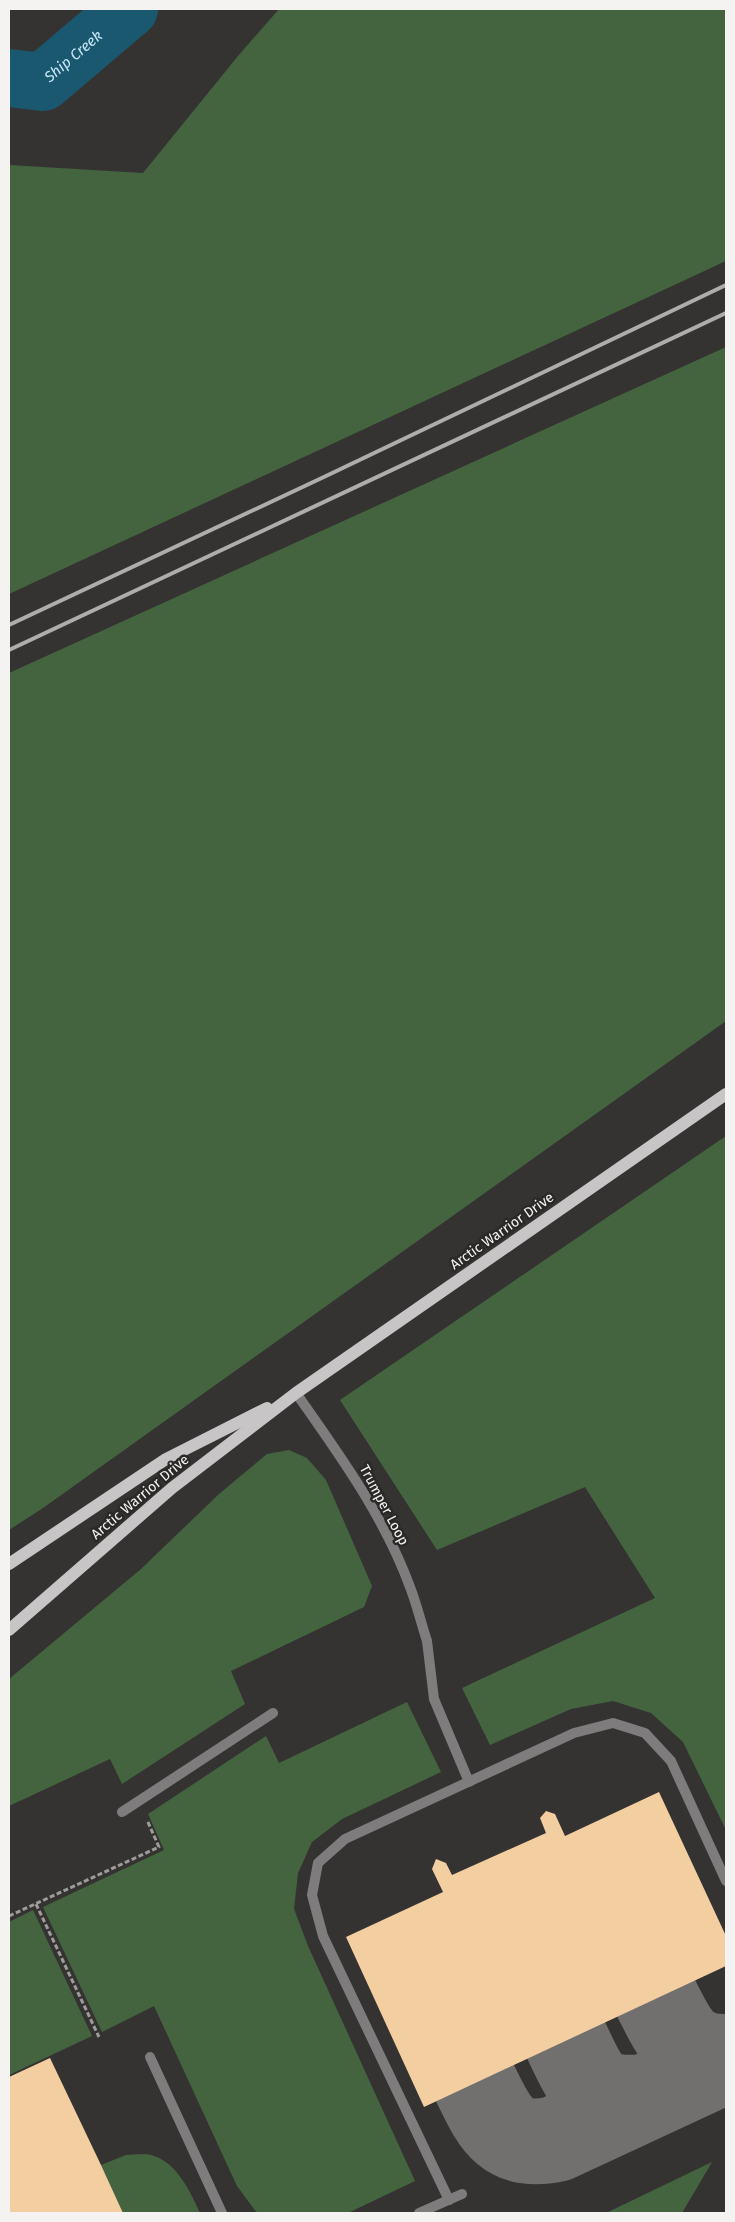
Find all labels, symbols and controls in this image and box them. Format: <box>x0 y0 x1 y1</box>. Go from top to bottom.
water label: Ship Creek <box>40 27 106 87</box>
street label: Arctic Warrior Drive <box>447 1189 557 1273</box>
street label: Arctic Warrior Drive <box>88 1451 192 1543</box>
street label: Trumper Loop <box>356 1462 412 1548</box>

